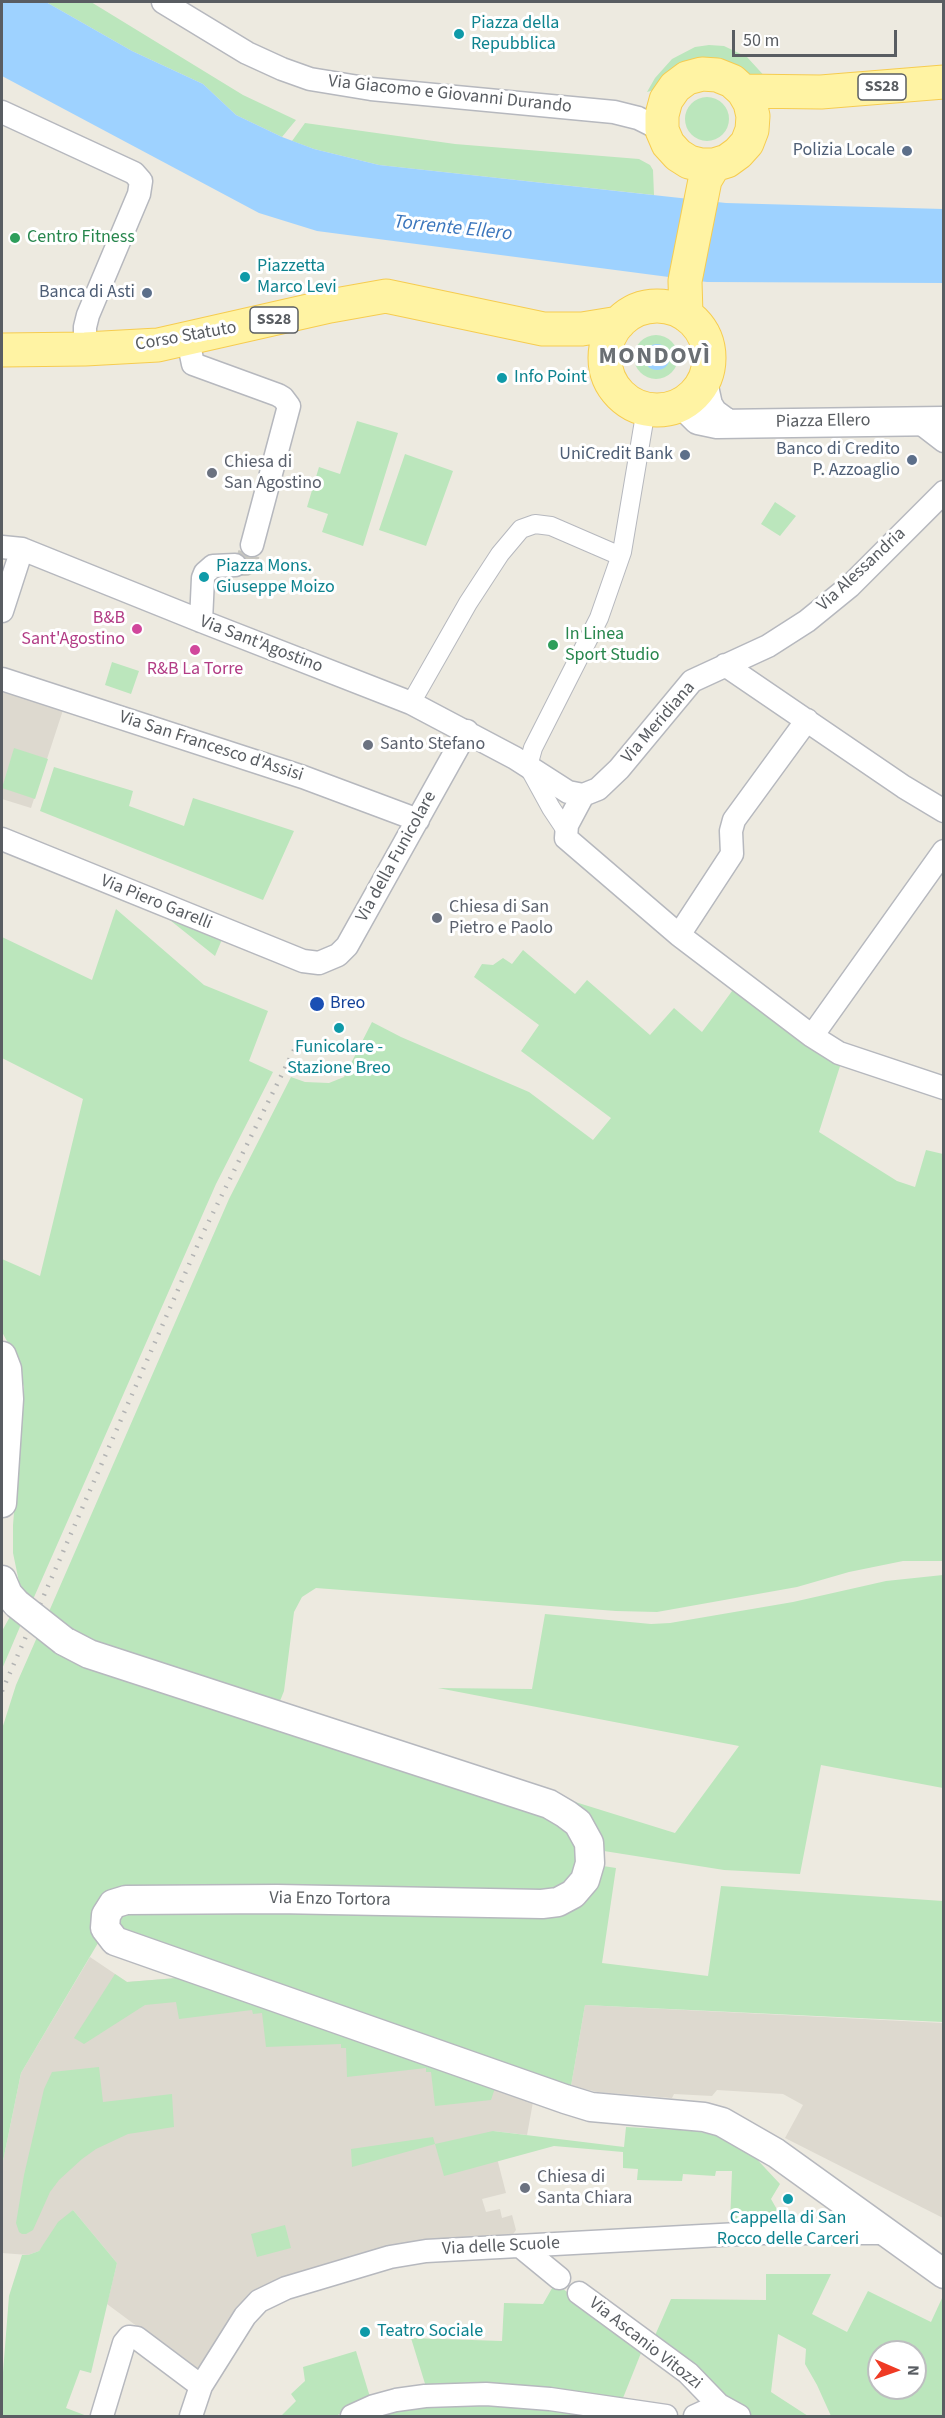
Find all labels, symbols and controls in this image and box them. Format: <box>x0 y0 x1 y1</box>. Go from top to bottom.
place label: Piazza della Repubblica <box>471 13 559 56</box>
scale bar <box>735 18 900 56</box>
marker: Piazza della Repubblica <box>452 27 466 41</box>
text: 50 m <box>743 28 779 53</box>
street label: Via Giacomo e Giovanni Durando <box>327 71 573 119</box>
road number: SS28 <box>858 74 906 100</box>
place label: Polizia Locale <box>793 140 895 162</box>
marker: Polizia Locale <box>900 144 914 158</box>
water label: Torrente Ellero <box>393 211 513 247</box>
place label: Centro Fitness <box>27 227 135 249</box>
marker: Centro Fitness <box>8 231 22 245</box>
place label: Piazzetta Marco Levi <box>257 256 337 298</box>
marker: Piazzetta Marco Levi <box>238 270 252 284</box>
place label: Banca di Asti <box>39 282 135 304</box>
marker: Banca di Asti <box>140 286 154 300</box>
road number: SS28 <box>250 307 298 333</box>
street label: Corso Statuto <box>134 317 238 357</box>
district label: MONDOVÌ <box>598 344 712 372</box>
place label: Info Point <box>514 367 587 389</box>
marker: Info Point <box>495 371 509 385</box>
street label: Piazza Ellero <box>775 410 871 434</box>
place label: Banco di Credito P. Azzoaglio <box>776 439 900 482</box>
place label: UniCredit Bank <box>559 444 673 466</box>
marker: UniCredit Bank <box>678 448 692 462</box>
place label: Chiesa di San Agostino <box>224 452 322 494</box>
marker: Banco di Credito P. Azzoaglio <box>905 453 919 467</box>
marker: Chiesa di San Agostino <box>205 466 219 480</box>
street label: Via Alessandria <box>813 523 911 617</box>
place label: Piazza Mons. Giuseppe Moizo <box>216 556 335 598</box>
marker: Piazza Mons. Giuseppe Moizo <box>197 570 211 584</box>
place label: B&B Sant'Agostino <box>21 608 125 650</box>
street label: Via Sant'Agostino <box>196 612 326 678</box>
marker: B&B Sant'Agostino <box>130 622 144 636</box>
place label: In Linea Sport Studio <box>565 624 660 666</box>
marker: In Linea Sport Studio <box>546 638 560 652</box>
marker: R&B La Torre <box>188 643 202 657</box>
place label: R&B La Torre <box>147 659 243 681</box>
street label: Via Meridiana <box>618 678 700 768</box>
street label: Via San Francesco d'Assisi <box>116 707 306 787</box>
place label: Santo Stefano <box>380 734 485 756</box>
marker: Santo Stefano <box>361 738 375 752</box>
street label: Via della Funicolare <box>352 788 442 926</box>
street label: Via Piero Garelli <box>97 871 215 935</box>
place label: Chiesa di San Pietro e Paolo <box>449 897 553 940</box>
marker: Chiesa di San Pietro e Paolo <box>430 911 444 925</box>
place label: Breo <box>330 993 365 1015</box>
marker: Breo <box>308 995 326 1013</box>
marker: Funicolare - Stazione Breo <box>332 1021 346 1035</box>
place label: Funicolare - Stazione Breo <box>287 1037 391 1080</box>
street label: Via Enzo Tortora <box>269 1888 391 1912</box>
place label: Chiesa di Santa Chiara <box>537 2167 632 2210</box>
marker: Chiesa di Santa Chiara <box>518 2181 532 2195</box>
marker: Cappella di San Rocco delle Carceri <box>781 2192 795 2206</box>
place label: Cappella di San Rocco delle Carceri <box>717 2208 859 2250</box>
street label: Via delle Scuole <box>442 2233 560 2261</box>
street label: Via Ascanio Vitozzi <box>584 2293 706 2395</box>
place label: Teatro Sociale <box>377 2321 483 2343</box>
marker: Teatro Sociale <box>358 2325 372 2339</box>
north arrow <box>867 2340 927 2400</box>
text: N <box>902 2365 924 2376</box>

